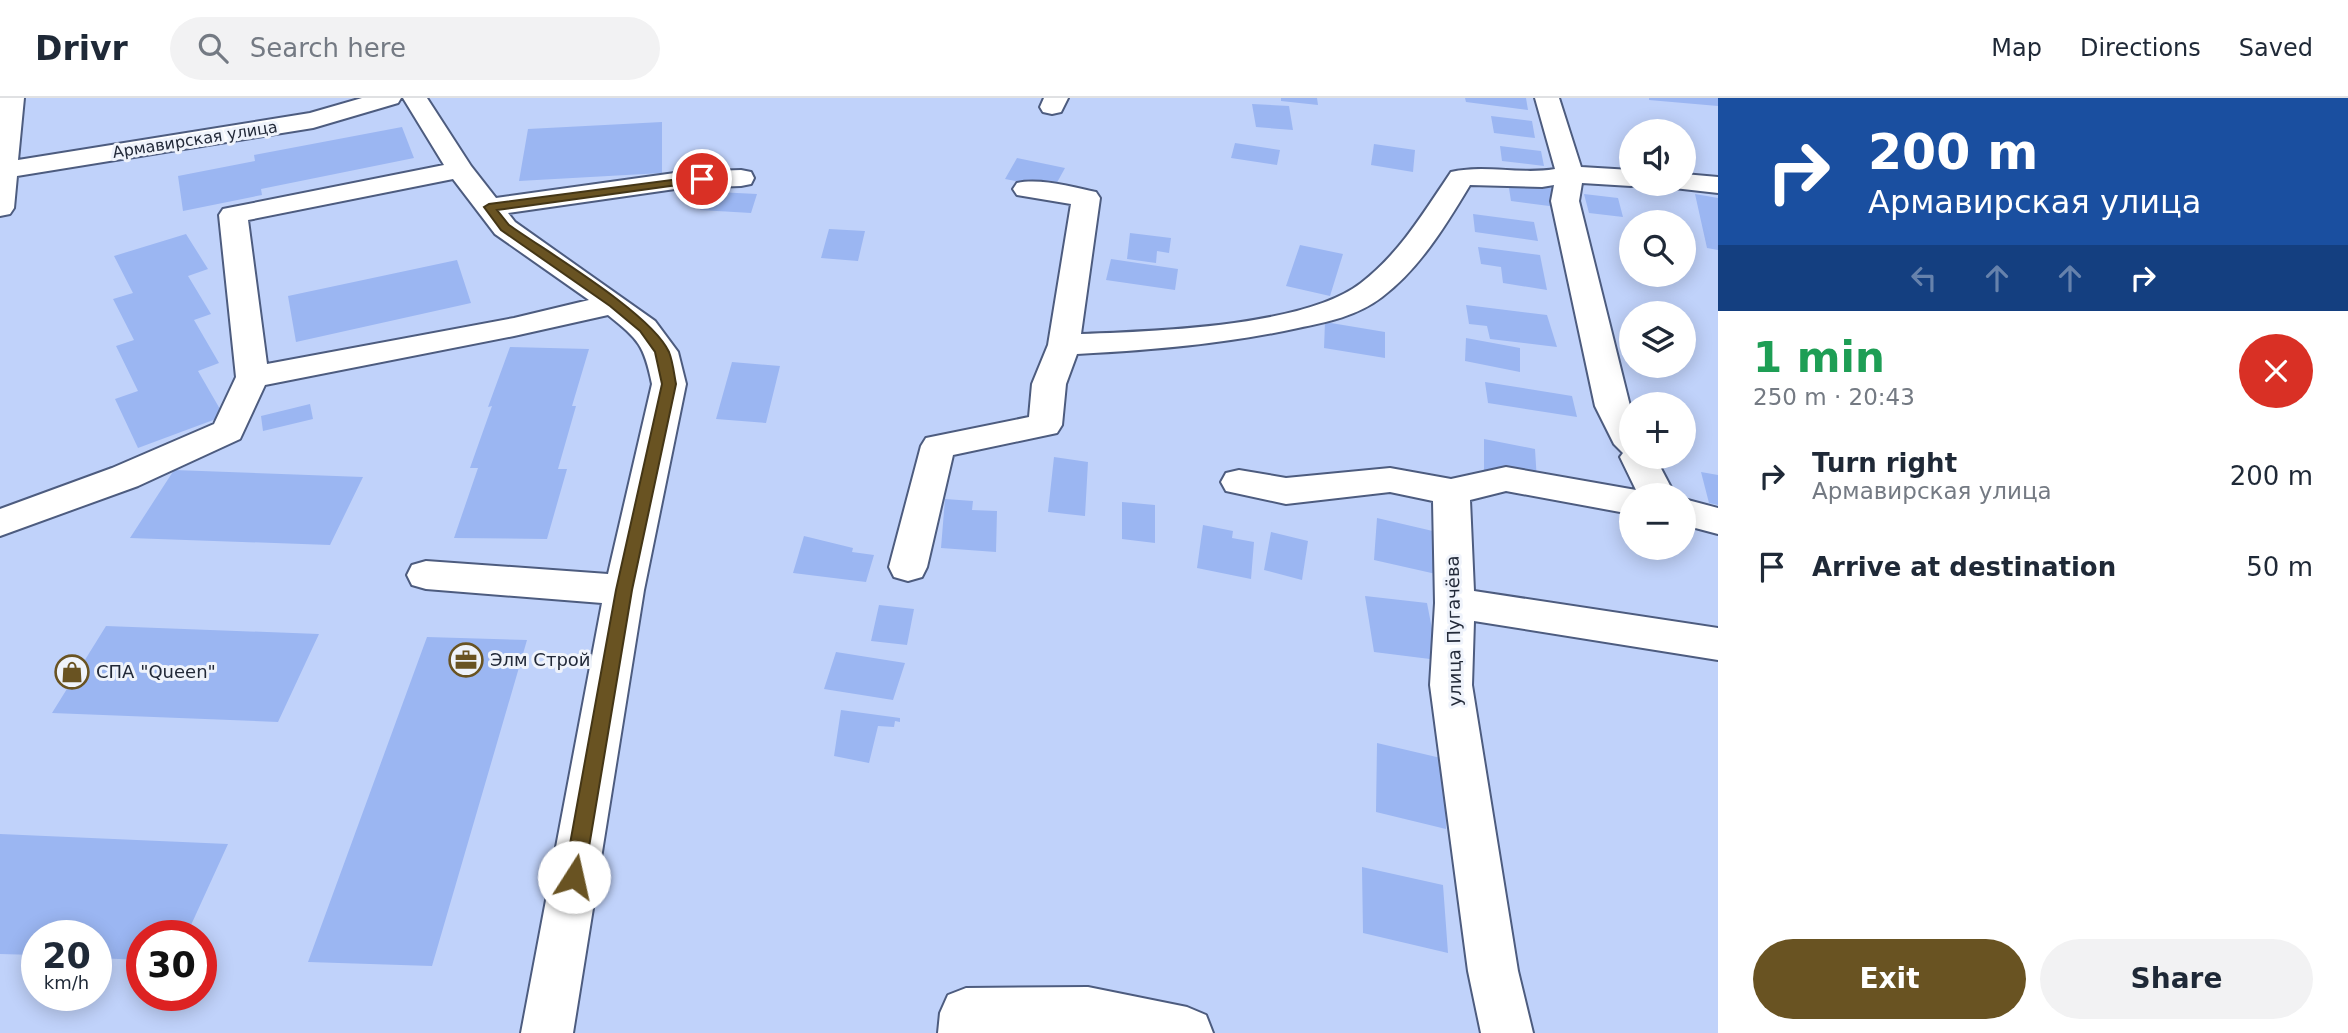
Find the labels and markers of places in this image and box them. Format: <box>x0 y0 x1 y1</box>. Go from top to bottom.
pin <box>672 149 732 209</box>
office icon: Элм Строй <box>447 641 485 679</box>
place label: Элм Строй <box>490 649 591 670</box>
shop icon: СПА "Queen" <box>53 653 91 691</box>
place label: СПА "Queen" <box>96 661 216 682</box>

